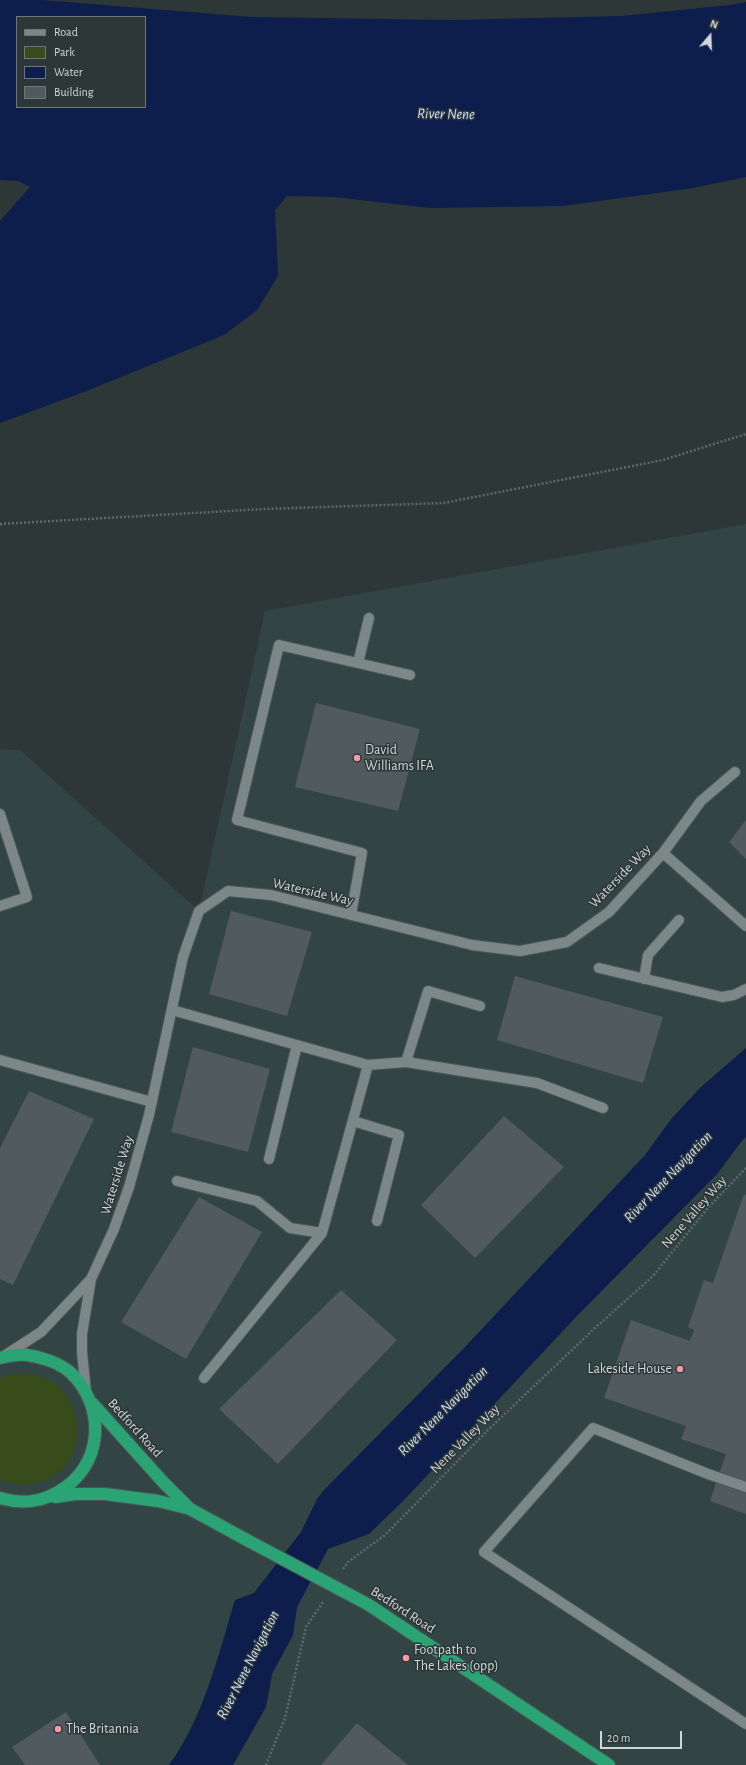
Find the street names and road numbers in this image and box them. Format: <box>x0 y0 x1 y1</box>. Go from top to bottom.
street label: Waterside Way <box>585 841 655 911</box>
street label: Waterside Way <box>271 875 355 909</box>
street label: Waterside Way <box>97 1133 137 1217</box>
street label: Nene Valley Way <box>658 1172 730 1252</box>
street label: Bedford Road <box>104 1395 166 1461</box>
street label: Nene Valley Way <box>427 1401 503 1477</box>
street label: Bedford Road <box>368 1583 438 1637</box>

